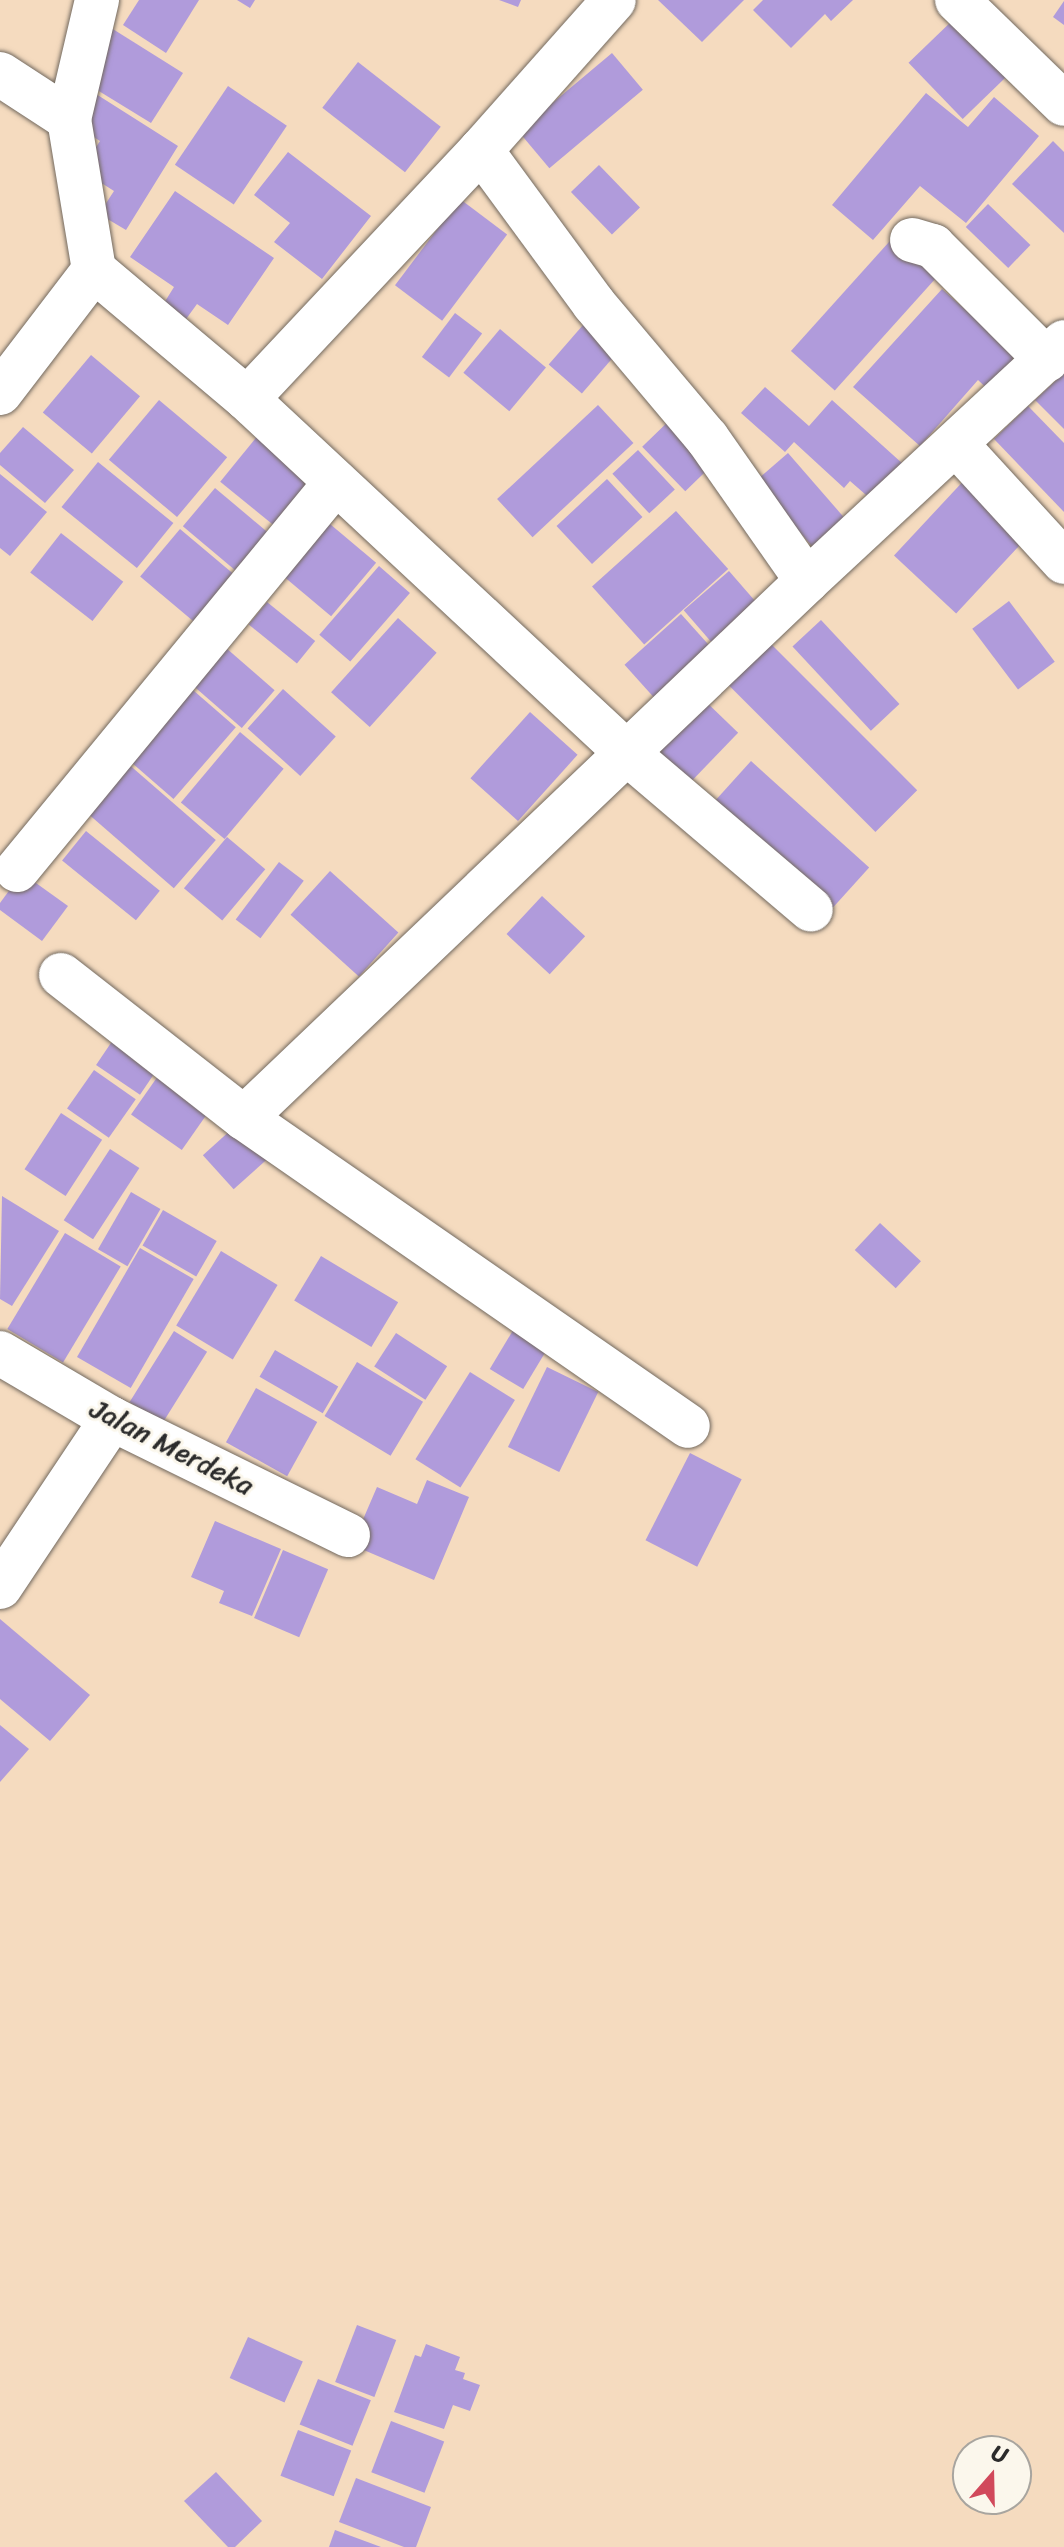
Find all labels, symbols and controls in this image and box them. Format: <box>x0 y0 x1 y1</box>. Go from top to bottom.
street label: Jalan Merdeka <box>85 1392 259 1502</box>
text: U <box>986 2433 1013 2475</box>
north arrow <box>952 2435 1032 2515</box>

